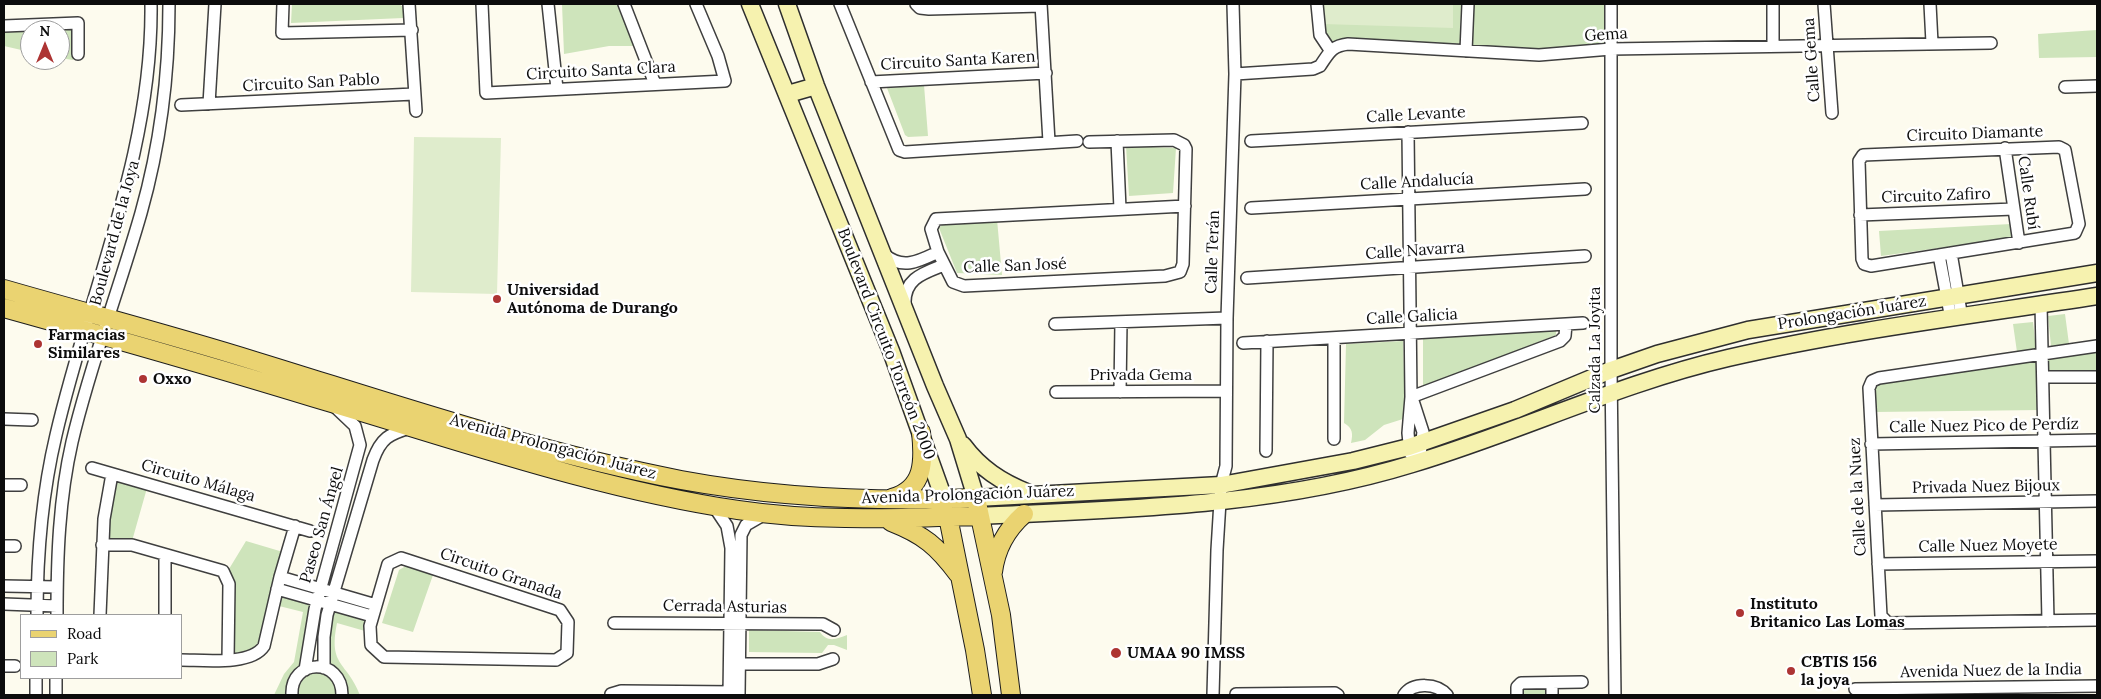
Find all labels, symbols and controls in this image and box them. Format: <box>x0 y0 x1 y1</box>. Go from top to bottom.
street label: Calle Gema <box>1799 17 1825 103</box>
north arrow <box>20 20 70 70</box>
text: N <box>40 22 50 40</box>
street label: Gema <box>1584 24 1628 46</box>
street label: Circuito Santa Karen <box>880 47 1036 75</box>
street label: Circuito Santa Clara <box>526 58 676 84</box>
street label: Circuito San Pablo <box>242 70 380 96</box>
street label: Calle Levante <box>1366 103 1466 127</box>
street label: Circuito Diamante <box>1906 122 2044 146</box>
street label: Calle Rubí <box>2013 155 2043 231</box>
street label: Boulevard de la Joya <box>86 158 144 308</box>
street label: Calle Andalucía <box>1360 169 1474 195</box>
street label: Circuito Zafiro <box>1881 184 1991 208</box>
street label: Calle Terán <box>1202 210 1224 294</box>
street label: Boulevard Circuito Torreón 2000 <box>833 226 939 462</box>
street label: Calle Navarra <box>1365 238 1465 264</box>
street label: Calle San José <box>963 255 1067 277</box>
place label: Universidad Autónoma de Durango <box>507 280 678 318</box>
street label: Calzada La Joyita <box>1585 286 1605 414</box>
street label: Prolongación Juárez <box>1776 292 1928 334</box>
marker: Universidad Autónoma de Durango <box>491 293 503 305</box>
street label: Calle Galicia <box>1366 305 1458 329</box>
place label: Farmacias Similares <box>48 325 125 363</box>
marker: Farmacias Similares <box>32 338 44 350</box>
street label: Privada Gema <box>1090 365 1192 385</box>
place label: Oxxo <box>153 369 192 389</box>
marker: Oxxo <box>137 373 149 385</box>
street label: Avenida Prolongación Juárez <box>448 410 658 484</box>
street label: Calle Nuez Pico de Perdíz <box>1889 415 2079 437</box>
street label: Calle de la Nuez <box>1845 437 1871 557</box>
street label: Circuito Málaga <box>139 456 257 506</box>
street label: Paseo San Ángel <box>296 465 348 585</box>
street label: Privada Nuez Bijoux <box>1912 476 2060 498</box>
street label: Avenida Prolongación Juárez <box>861 482 1075 508</box>
street label: Calle Nuez Moyete <box>1918 535 2058 557</box>
street label: Circuito Granada <box>437 544 565 604</box>
place label: Instituto Britanico Las Lomas <box>1750 594 1905 632</box>
street label: Cerrada Asturias <box>663 596 787 618</box>
marker: Instituto Britanico Las Lomas <box>1734 607 1746 619</box>
legend <box>20 614 182 679</box>
text: Road <box>67 624 102 643</box>
place label: UMAA 90 IMSS <box>1127 643 1245 663</box>
marker: UMAA 90 IMSS <box>1109 646 1123 660</box>
text: Park <box>67 649 98 668</box>
place label: CBTIS 156 la joya <box>1801 652 1877 690</box>
street label: Avenida Nuez de la India <box>1900 660 2082 682</box>
marker: CBTIS 156 la joya <box>1785 665 1797 677</box>

